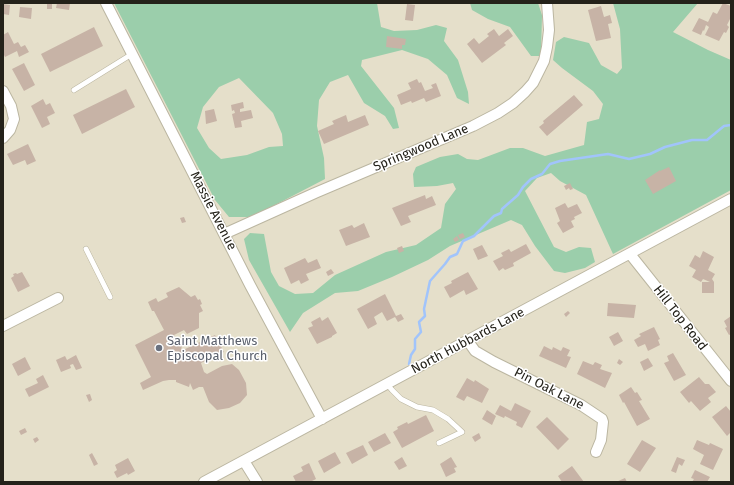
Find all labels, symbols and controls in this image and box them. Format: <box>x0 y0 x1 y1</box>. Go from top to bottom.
street label: Springwood Lane <box>371 121 471 175</box>
street label: Massie Avenue <box>186 169 240 253</box>
street label: Hill Top Road <box>650 282 710 354</box>
street label: North Hubbards Lane <box>409 305 527 377</box>
place label: Saint Matthews Episcopal Church <box>167 333 267 364</box>
marker: Saint Matthews Episcopal Church <box>154 343 164 353</box>
street label: Pin Oak Lane <box>511 365 587 413</box>

